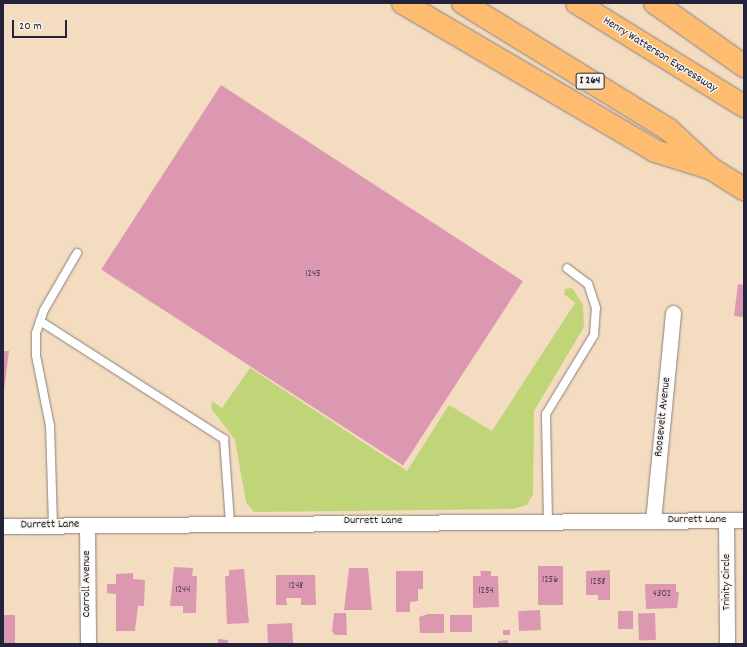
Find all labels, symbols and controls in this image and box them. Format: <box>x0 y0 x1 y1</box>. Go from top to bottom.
scale bar <box>14 12 69 38</box>
street label: Henry Watterson Expressway <box>600 14 720 96</box>
text: 20 m <box>19 18 42 35</box>
road number: I 264 <box>575 72 605 90</box>
house number: 1245 <box>305 269 321 281</box>
street label: Roosevelt Avenue <box>652 376 674 458</box>
street label: Durrett Lane <box>668 513 726 527</box>
street label: Durrett Lane <box>344 514 402 528</box>
street label: Durrett Lane <box>21 517 79 533</box>
street label: Carroll Avenue <box>80 550 94 618</box>
street label: Trinity Circle <box>720 554 734 610</box>
house number: 1256 <box>542 575 558 587</box>
house number: 1258 <box>590 577 606 589</box>
house number: 1248 <box>289 581 303 593</box>
house number: 1244 <box>176 585 190 597</box>
house number: 1254 <box>478 586 494 598</box>
house number: 4302 <box>653 589 671 601</box>

